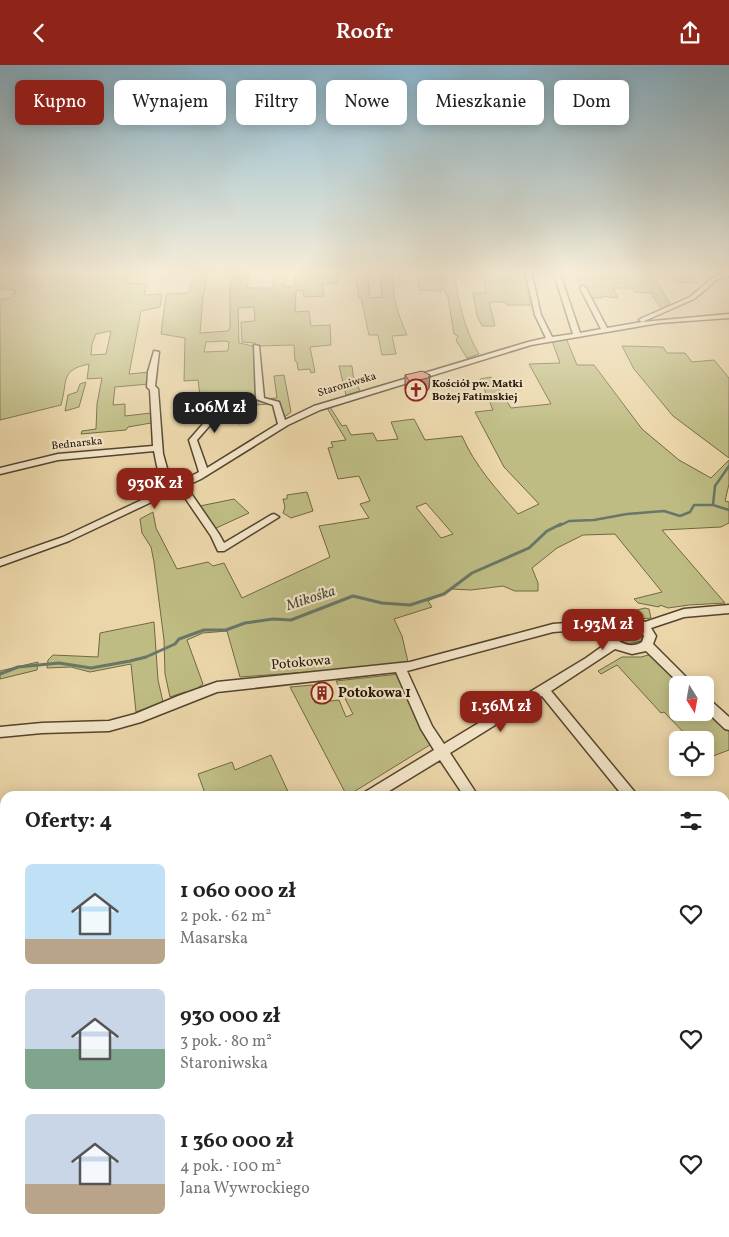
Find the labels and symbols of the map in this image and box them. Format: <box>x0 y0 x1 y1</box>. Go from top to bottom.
street label: Staroniwska <box>316 369 379 401</box>
place label: Kościół pw. Matki Bożej Fatimskiej <box>432 377 523 405</box>
church icon: Kościół pw. Matki Bożej Fatimskiej <box>404 378 428 402</box>
pin: 1.06M zł <box>163 391 267 434</box>
street label: Bednarska <box>51 434 104 454</box>
pin: 930K zł <box>109 467 201 510</box>
water label: Mikośka <box>283 581 338 617</box>
pin: 1.93M zł <box>551 609 655 651</box>
street label: Potokowa <box>270 651 332 675</box>
north arrow <box>669 676 714 721</box>
building icon: Potokowa 1 <box>310 681 334 705</box>
place label: Potokowa 1 <box>338 684 411 703</box>
pin: 1.36M zł <box>449 691 553 733</box>

